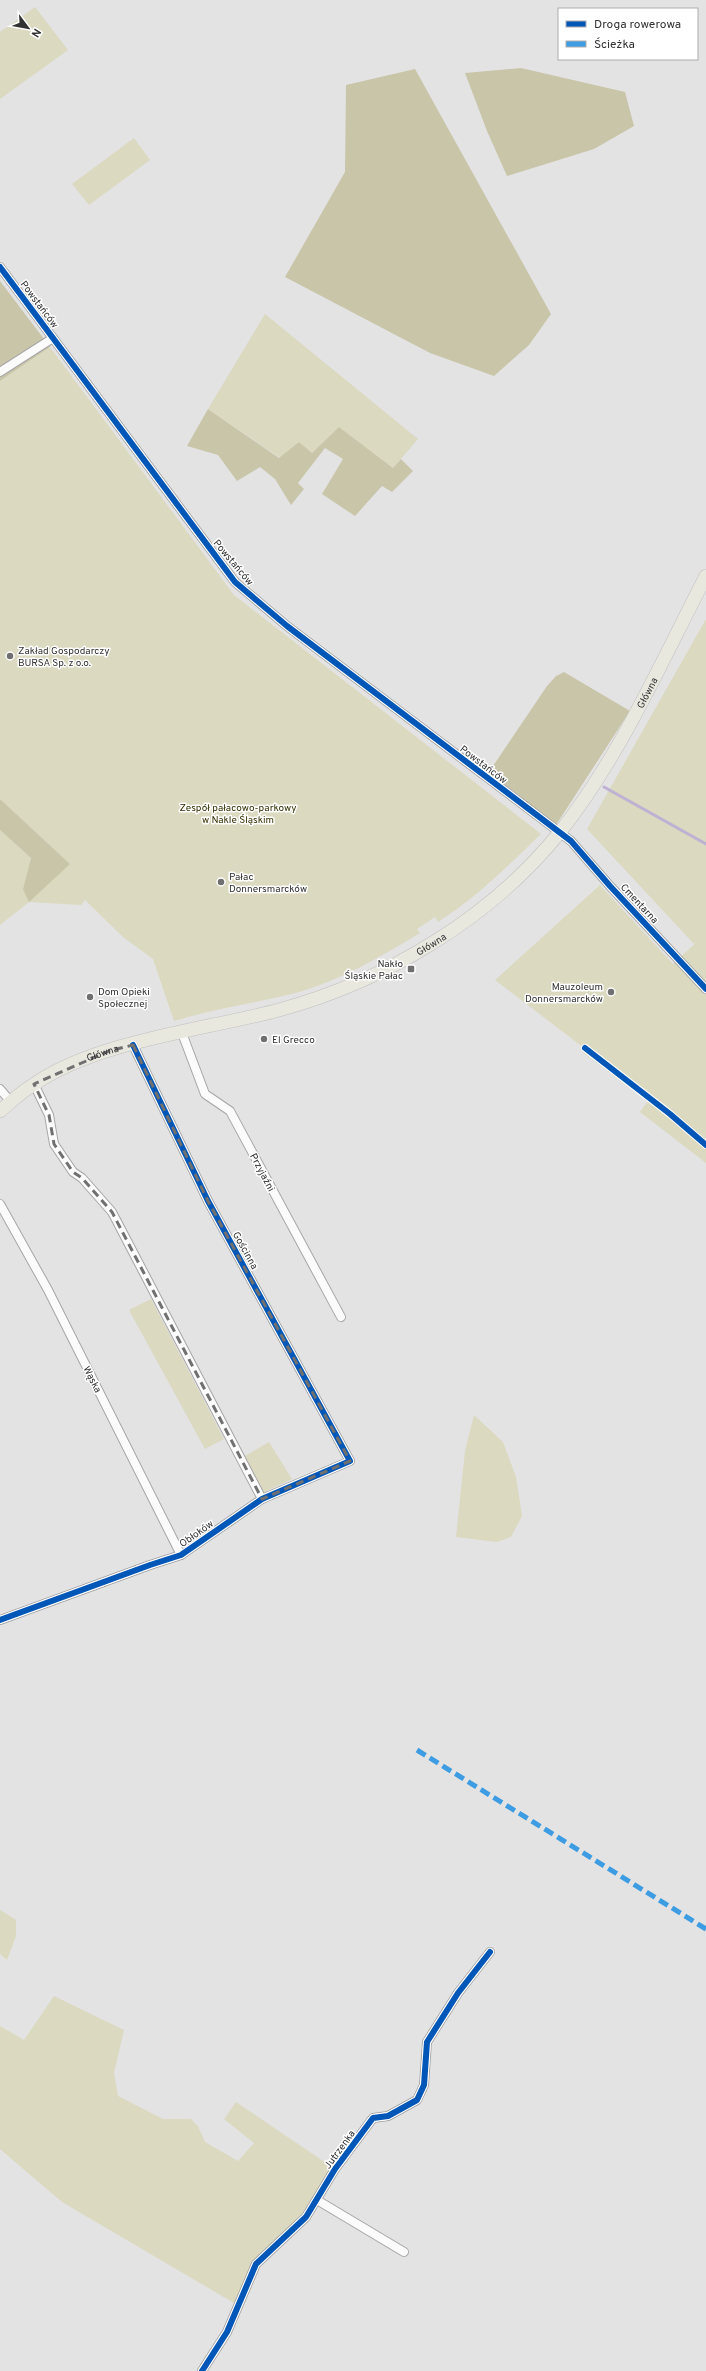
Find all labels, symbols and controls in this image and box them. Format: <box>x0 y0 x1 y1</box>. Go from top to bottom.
north arrow <box>8 8 48 48</box>
legend <box>558 8 698 60</box>
text: Droga rowerowa <box>594 17 681 33</box>
text: N <box>28 26 44 40</box>
text: Ścieżka <box>594 37 635 53</box>
street label: Powstańców <box>17 279 61 331</box>
street label: Powstańców <box>210 537 256 589</box>
place label: Zakład Gospodarczy BURSA Sp. z o.o. <box>18 645 109 670</box>
marker: Zakład Gospodarczy BURSA Sp. z o.o. <box>5 651 15 661</box>
street label: Główna <box>635 676 662 711</box>
street label: Powstańców <box>457 743 509 787</box>
park label: Zespół pałacowo-parkowy w Nakle Śląskim <box>180 802 296 827</box>
place label: Pałac Donnersmarcków <box>229 871 307 896</box>
marker: Pałac Donnersmarcków <box>216 877 226 887</box>
street label: Cmentarna <box>617 881 661 927</box>
street label: Główna <box>414 931 449 959</box>
place label: Nakło Śląskie Pałac <box>344 958 403 983</box>
marker: Nakło Śląskie Pałac <box>406 964 416 974</box>
place label: Mauzoleum Donnersmarcków <box>525 981 603 1006</box>
place label: Dom Opieki Społecznej <box>98 986 150 1011</box>
marker: Mauzoleum Donnersmarcków <box>606 987 616 997</box>
marker: Dom Opieki Społecznej <box>85 992 95 1002</box>
marker: El Grecco <box>259 1034 269 1044</box>
place label: El Grecco <box>272 1034 315 1047</box>
street label: Główna <box>85 1043 120 1065</box>
street label: Przyjaźni <box>246 1151 277 1194</box>
street label: Gościnna <box>229 1230 260 1272</box>
street label: Wąska <box>79 1364 104 1395</box>
street label: Obłoków <box>177 1518 217 1551</box>
street label: Jutrzenka <box>322 2128 359 2172</box>

